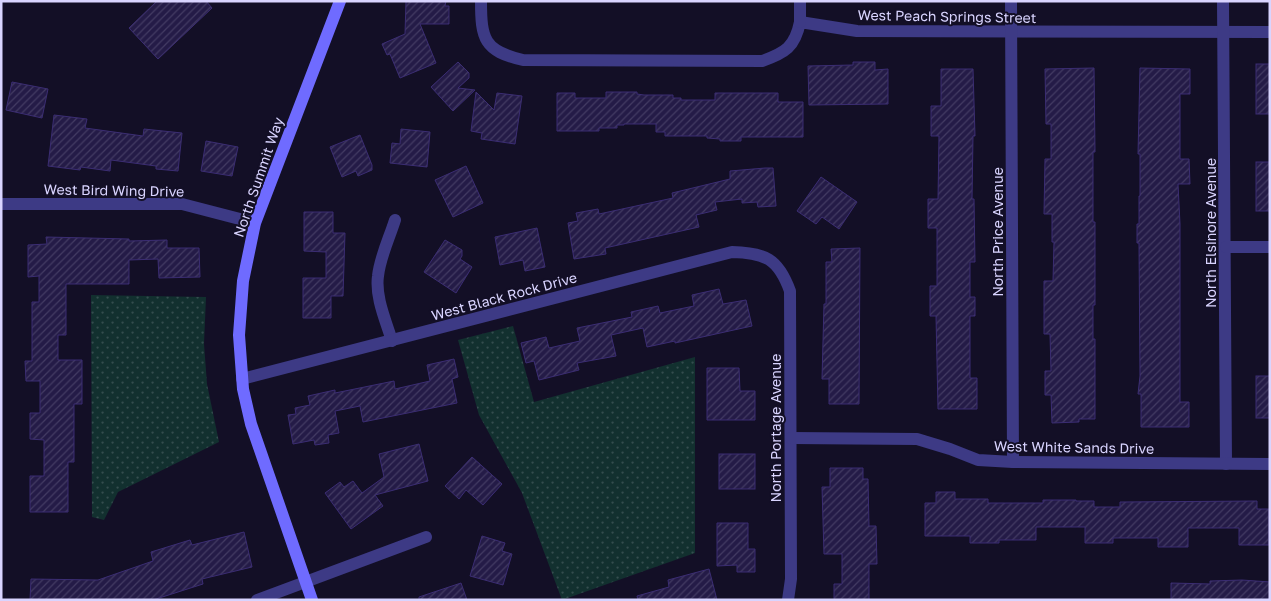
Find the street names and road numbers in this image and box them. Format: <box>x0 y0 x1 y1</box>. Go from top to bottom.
street label: West Peach Springs Street <box>858 6 1036 26</box>
street label: North Summit Way <box>229 115 287 239</box>
street label: North Elsinore Avenue <box>1202 158 1219 308</box>
street label: North Price Avenue <box>989 167 1006 297</box>
street label: West Bird Wing Drive <box>44 180 184 200</box>
street label: West Black Rock Drive <box>429 268 579 324</box>
street label: North Portage Avenue <box>767 354 784 502</box>
street label: West White Sands Drive <box>994 437 1154 457</box>

